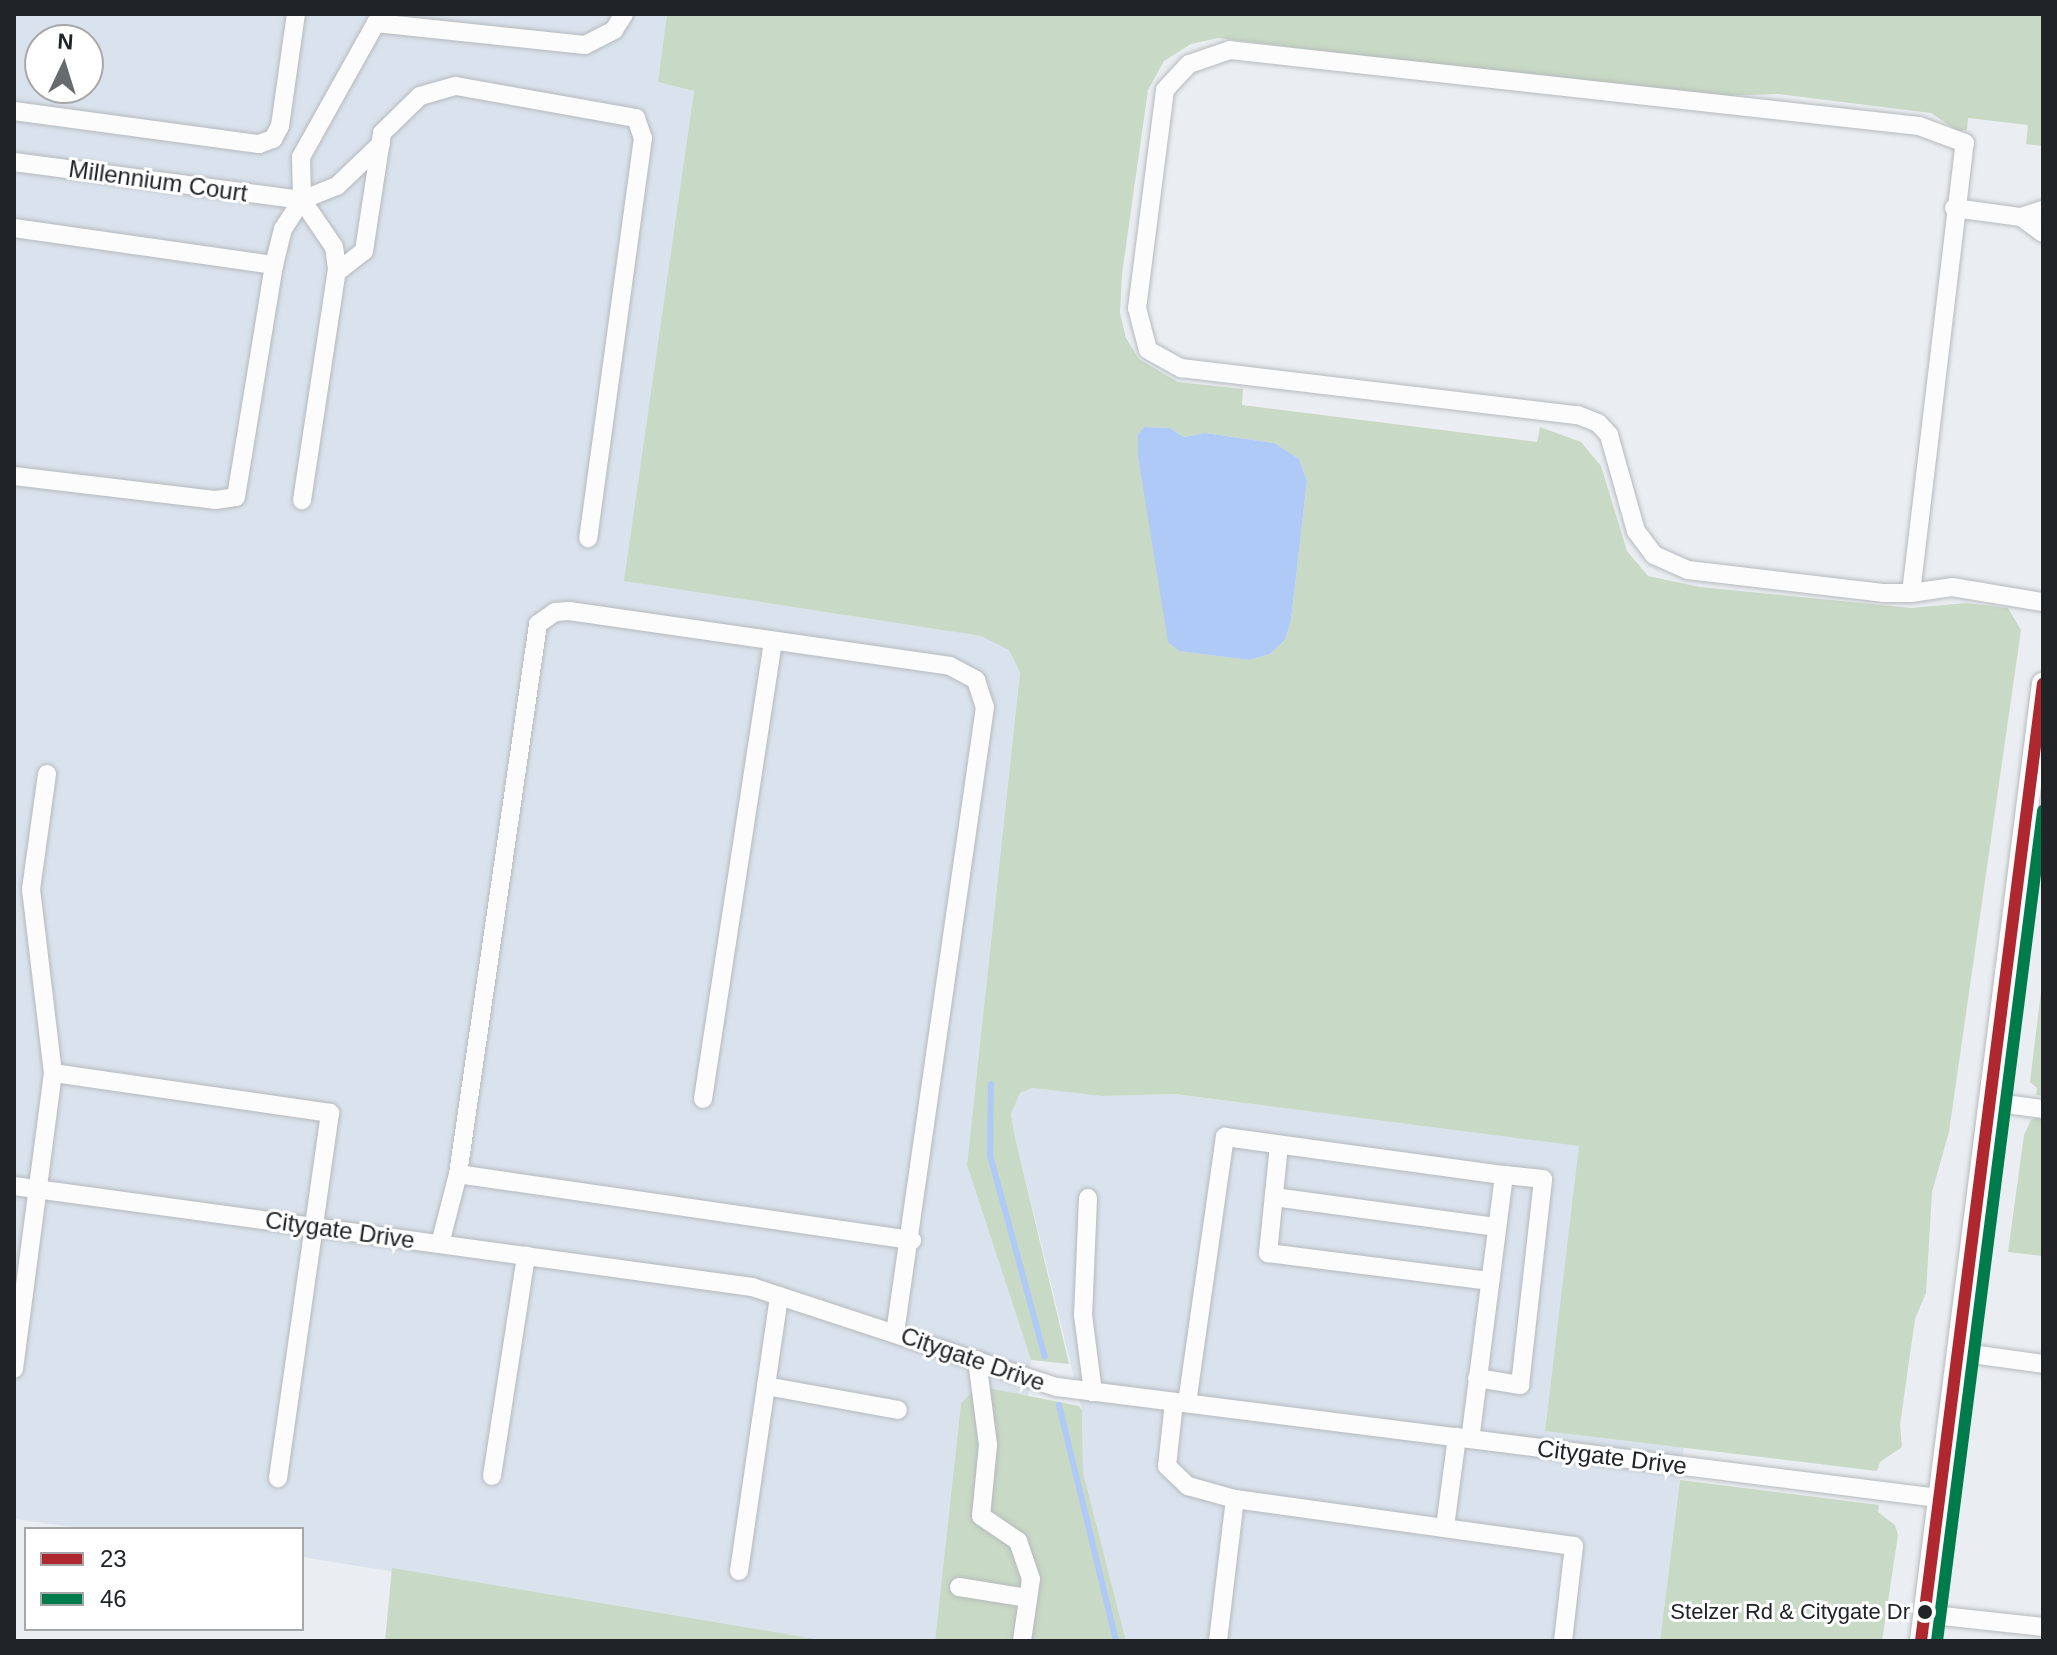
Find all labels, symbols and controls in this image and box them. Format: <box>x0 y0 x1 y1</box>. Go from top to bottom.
north arrow <box>24 24 104 104</box>
text: N <box>57 29 74 55</box>
street label: Millennium Court <box>67 154 249 208</box>
street label: Citygate Drive <box>263 1205 417 1255</box>
street label: Citygate Drive <box>897 1321 1049 1397</box>
street label: Citygate Drive <box>1535 1434 1689 1480</box>
legend <box>24 1527 304 1631</box>
text: 23 <box>100 1545 127 1572</box>
text: 46 <box>100 1585 127 1612</box>
place label: Stelzer Rd & Citygate Dr <box>1670 1599 1910 1625</box>
marker: Stelzer Rd & Citygate Dr <box>1917 1604 1933 1620</box>

